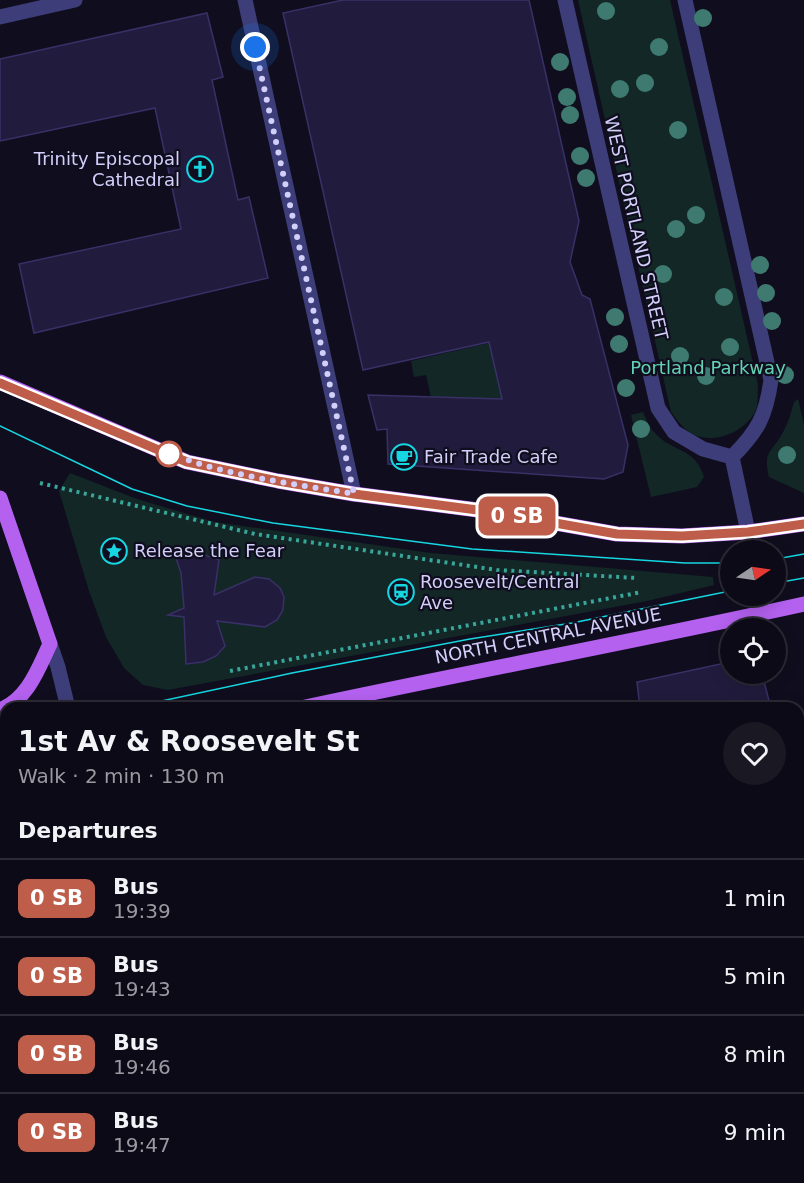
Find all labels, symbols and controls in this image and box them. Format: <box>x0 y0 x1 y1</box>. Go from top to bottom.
your location <box>240 32 270 62</box>
street label: WEST PORTLAND STREET <box>600 114 673 343</box>
place label: Trinity Episcopal Cathedral <box>33 148 180 190</box>
church icon: Trinity Episcopal Cathedral <box>185 154 215 184</box>
park label: Portland Parkway <box>630 357 786 378</box>
unlabelled marker <box>156 441 182 467</box>
cafe icon: Fair Trade Cafe <box>389 442 419 472</box>
place label: Fair Trade Cafe <box>424 446 558 467</box>
line badge: 0 SB <box>475 496 559 536</box>
text: 0 SB <box>490 504 544 528</box>
place icon: Release the Fear <box>99 536 129 566</box>
place label: Release the Fear <box>134 540 285 561</box>
north arrow <box>720 540 786 606</box>
map controls <box>720 540 786 684</box>
place label: Roosevelt/Central Ave <box>420 571 580 613</box>
station icon: Roosevelt/Central Ave <box>386 577 416 607</box>
street label: NORTH CENTRAL AVENUE <box>433 603 663 668</box>
button: locate <box>720 618 786 684</box>
button: heart <box>723 722 786 785</box>
text: 1st Av & Roosevelt St <box>18 725 359 758</box>
text: Walk · 2 min · 130 m <box>18 764 225 788</box>
text: Departures <box>18 818 158 843</box>
text: Bus <box>113 874 159 899</box>
text: 0 SB <box>30 886 83 910</box>
text: 1 min <box>724 886 786 911</box>
text: 19:39 <box>113 899 171 923</box>
text: Bus <box>113 952 159 977</box>
text: 0 SB <box>30 964 83 988</box>
text: 5 min <box>724 964 786 989</box>
text: 19:43 <box>113 977 171 1001</box>
text: Bus <box>113 1030 159 1055</box>
text: 0 SB <box>30 1042 83 1066</box>
text: 8 min <box>724 1042 786 1067</box>
text: 19:46 <box>113 1055 171 1079</box>
text: Bus <box>113 1108 159 1133</box>
text: 0 SB <box>30 1120 83 1144</box>
text: 9 min <box>724 1120 786 1145</box>
text: 19:47 <box>113 1133 171 1157</box>

